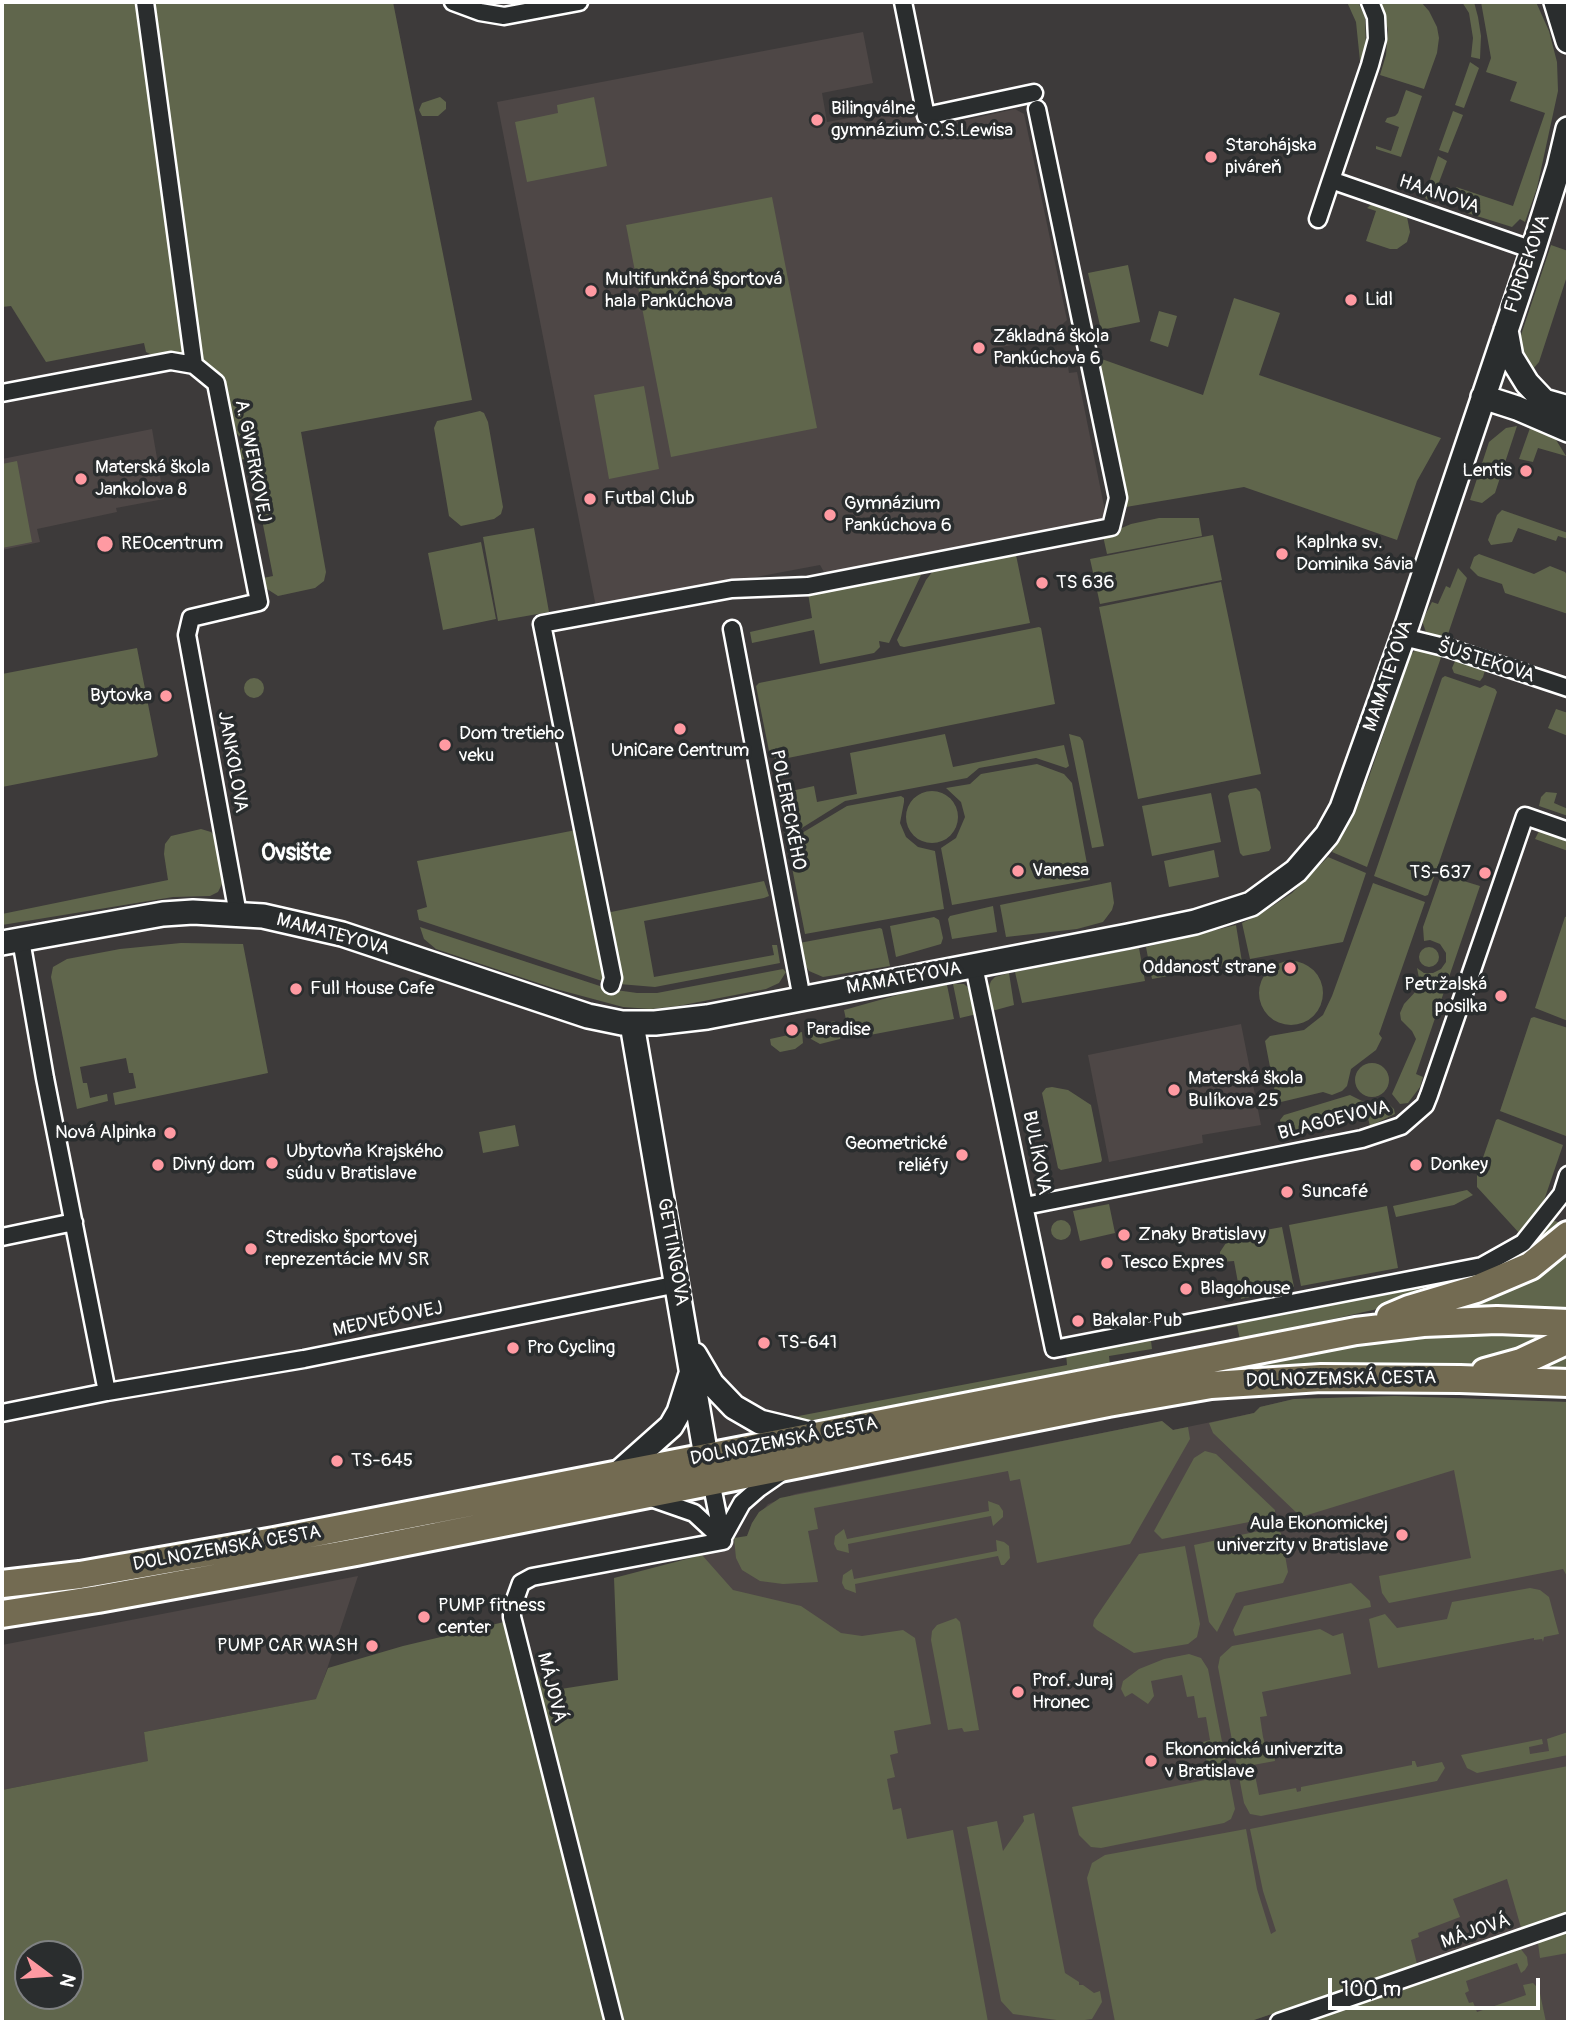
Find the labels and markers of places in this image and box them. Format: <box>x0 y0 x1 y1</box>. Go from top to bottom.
place label: Bilingválne gymnázium C.S.Lewisa <box>831 98 1013 142</box>
marker: Bilingválne gymnázium C.S.Lewisa <box>809 112 825 128</box>
place label: Starohájska piváreň <box>1225 135 1317 179</box>
marker: Starohájska piváreň <box>1203 149 1219 165</box>
place label: Multifunkčná športová hala Pankúchova <box>605 269 782 313</box>
marker: Multifunkčná športová hala Pankúchova <box>583 283 599 299</box>
place label: Lidl <box>1365 289 1393 311</box>
marker: Lidl <box>1343 292 1359 308</box>
place label: Základná škola Pankúchova 6 <box>993 326 1109 370</box>
marker: Základná škola Pankúchova 6 <box>971 340 987 356</box>
place label: Materská škola Jankolova 8 <box>95 457 210 501</box>
place label: Lentis <box>1462 460 1512 482</box>
marker: Lentis <box>1518 463 1534 479</box>
marker: Materská škola Jankolova 8 <box>73 471 89 487</box>
place label: Futbal Club <box>604 488 695 510</box>
marker: Futbal Club <box>582 491 598 507</box>
place label: Gymnázium Pankúchova 6 <box>844 493 952 537</box>
marker: Gymnázium Pankúchova 6 <box>822 507 838 523</box>
place label: Kaplnka sv. Dominika Sávia <box>1296 532 1413 576</box>
place label: REOcentrum <box>121 533 223 555</box>
marker: REOcentrum <box>95 534 115 554</box>
marker: Kaplnka sv. Dominika Sávia <box>1274 546 1290 562</box>
place label: TS 636 <box>1056 572 1114 594</box>
marker: TS 636 <box>1034 575 1050 591</box>
place label: Bytovka <box>90 685 152 707</box>
marker: Bytovka <box>158 688 174 704</box>
marker: UniCare Centrum <box>672 721 688 737</box>
place label: Dom tretieho veku <box>459 723 564 767</box>
marker: Dom tretieho veku <box>437 737 453 753</box>
place label: UniCare Centrum <box>611 740 749 762</box>
place label: Vanesa <box>1032 860 1089 882</box>
place label: TS-637 <box>1410 862 1471 884</box>
marker: Vanesa <box>1010 863 1026 879</box>
marker: TS-637 <box>1477 865 1493 881</box>
place label: Oddanosť strane <box>1142 957 1276 979</box>
marker: Oddanosť strane <box>1282 960 1298 976</box>
place label: Petržalská posilka <box>1404 974 1487 1018</box>
place label: Full House Cafe <box>310 978 434 1000</box>
marker: Full House Cafe <box>288 981 304 997</box>
marker: Petržalská posilka <box>1493 988 1509 1004</box>
place label: Paradise <box>806 1019 871 1041</box>
marker: Paradise <box>784 1022 800 1038</box>
place label: Materská škola Bulíkova 25 <box>1188 1068 1303 1112</box>
marker: Materská škola Bulíkova 25 <box>1166 1082 1182 1098</box>
place label: Nová Alpinka <box>55 1122 156 1144</box>
marker: Nová Alpinka <box>162 1125 178 1141</box>
place label: Geometrické reliéfy <box>845 1133 948 1177</box>
place label: Ubytovňa Krajského súdu v Bratislave <box>286 1141 443 1185</box>
marker: Geometrické reliéfy <box>954 1147 970 1163</box>
place label: Divný dom <box>172 1154 255 1176</box>
place label: Donkey <box>1430 1154 1488 1176</box>
marker: Ubytovňa Krajského súdu v Bratislave <box>264 1155 280 1171</box>
marker: Divný dom <box>150 1157 166 1173</box>
marker: Donkey <box>1408 1157 1424 1173</box>
place label: Suncafé <box>1301 1181 1369 1203</box>
marker: Suncafé <box>1279 1184 1295 1200</box>
place label: Znaky Bratislavy <box>1138 1224 1266 1246</box>
place label: Stredisko športovej reprezentácie MV SR <box>265 1227 429 1271</box>
marker: Znaky Bratislavy <box>1116 1227 1132 1243</box>
marker: Stredisko športovej reprezentácie MV SR <box>243 1241 259 1257</box>
place label: Tesco Expres <box>1121 1252 1224 1274</box>
marker: Tesco Expres <box>1099 1255 1115 1271</box>
place label: Blagohouse <box>1200 1278 1290 1300</box>
marker: Blagohouse <box>1178 1281 1194 1297</box>
place label: Bakalar Pub <box>1092 1310 1182 1332</box>
marker: Bakalar Pub <box>1070 1313 1086 1329</box>
place label: TS-641 <box>778 1332 837 1354</box>
marker: TS-641 <box>756 1335 772 1351</box>
place label: Pro Cycling <box>527 1337 615 1359</box>
marker: Pro Cycling <box>505 1340 521 1356</box>
place label: TS-645 <box>351 1450 413 1472</box>
marker: TS-645 <box>329 1453 345 1469</box>
place label: Aula Ekonomickej univerzity v Bratislave <box>1217 1513 1388 1557</box>
marker: Aula Ekonomickej univerzity v Bratislave <box>1394 1527 1410 1543</box>
place label: PUMP fitness center <box>438 1595 545 1639</box>
marker: PUMP fitness center <box>416 1609 432 1625</box>
place label: PUMP CAR WASH <box>217 1635 358 1657</box>
marker: PUMP CAR WASH <box>364 1638 380 1654</box>
place label: Prof. Juraj Hronec <box>1032 1670 1113 1714</box>
marker: Prof. Juraj Hronec <box>1010 1684 1026 1700</box>
place label: Ekonomická univerzita v Bratislave <box>1165 1739 1343 1783</box>
marker: Ekonomická univerzita v Bratislave <box>1143 1753 1159 1769</box>

